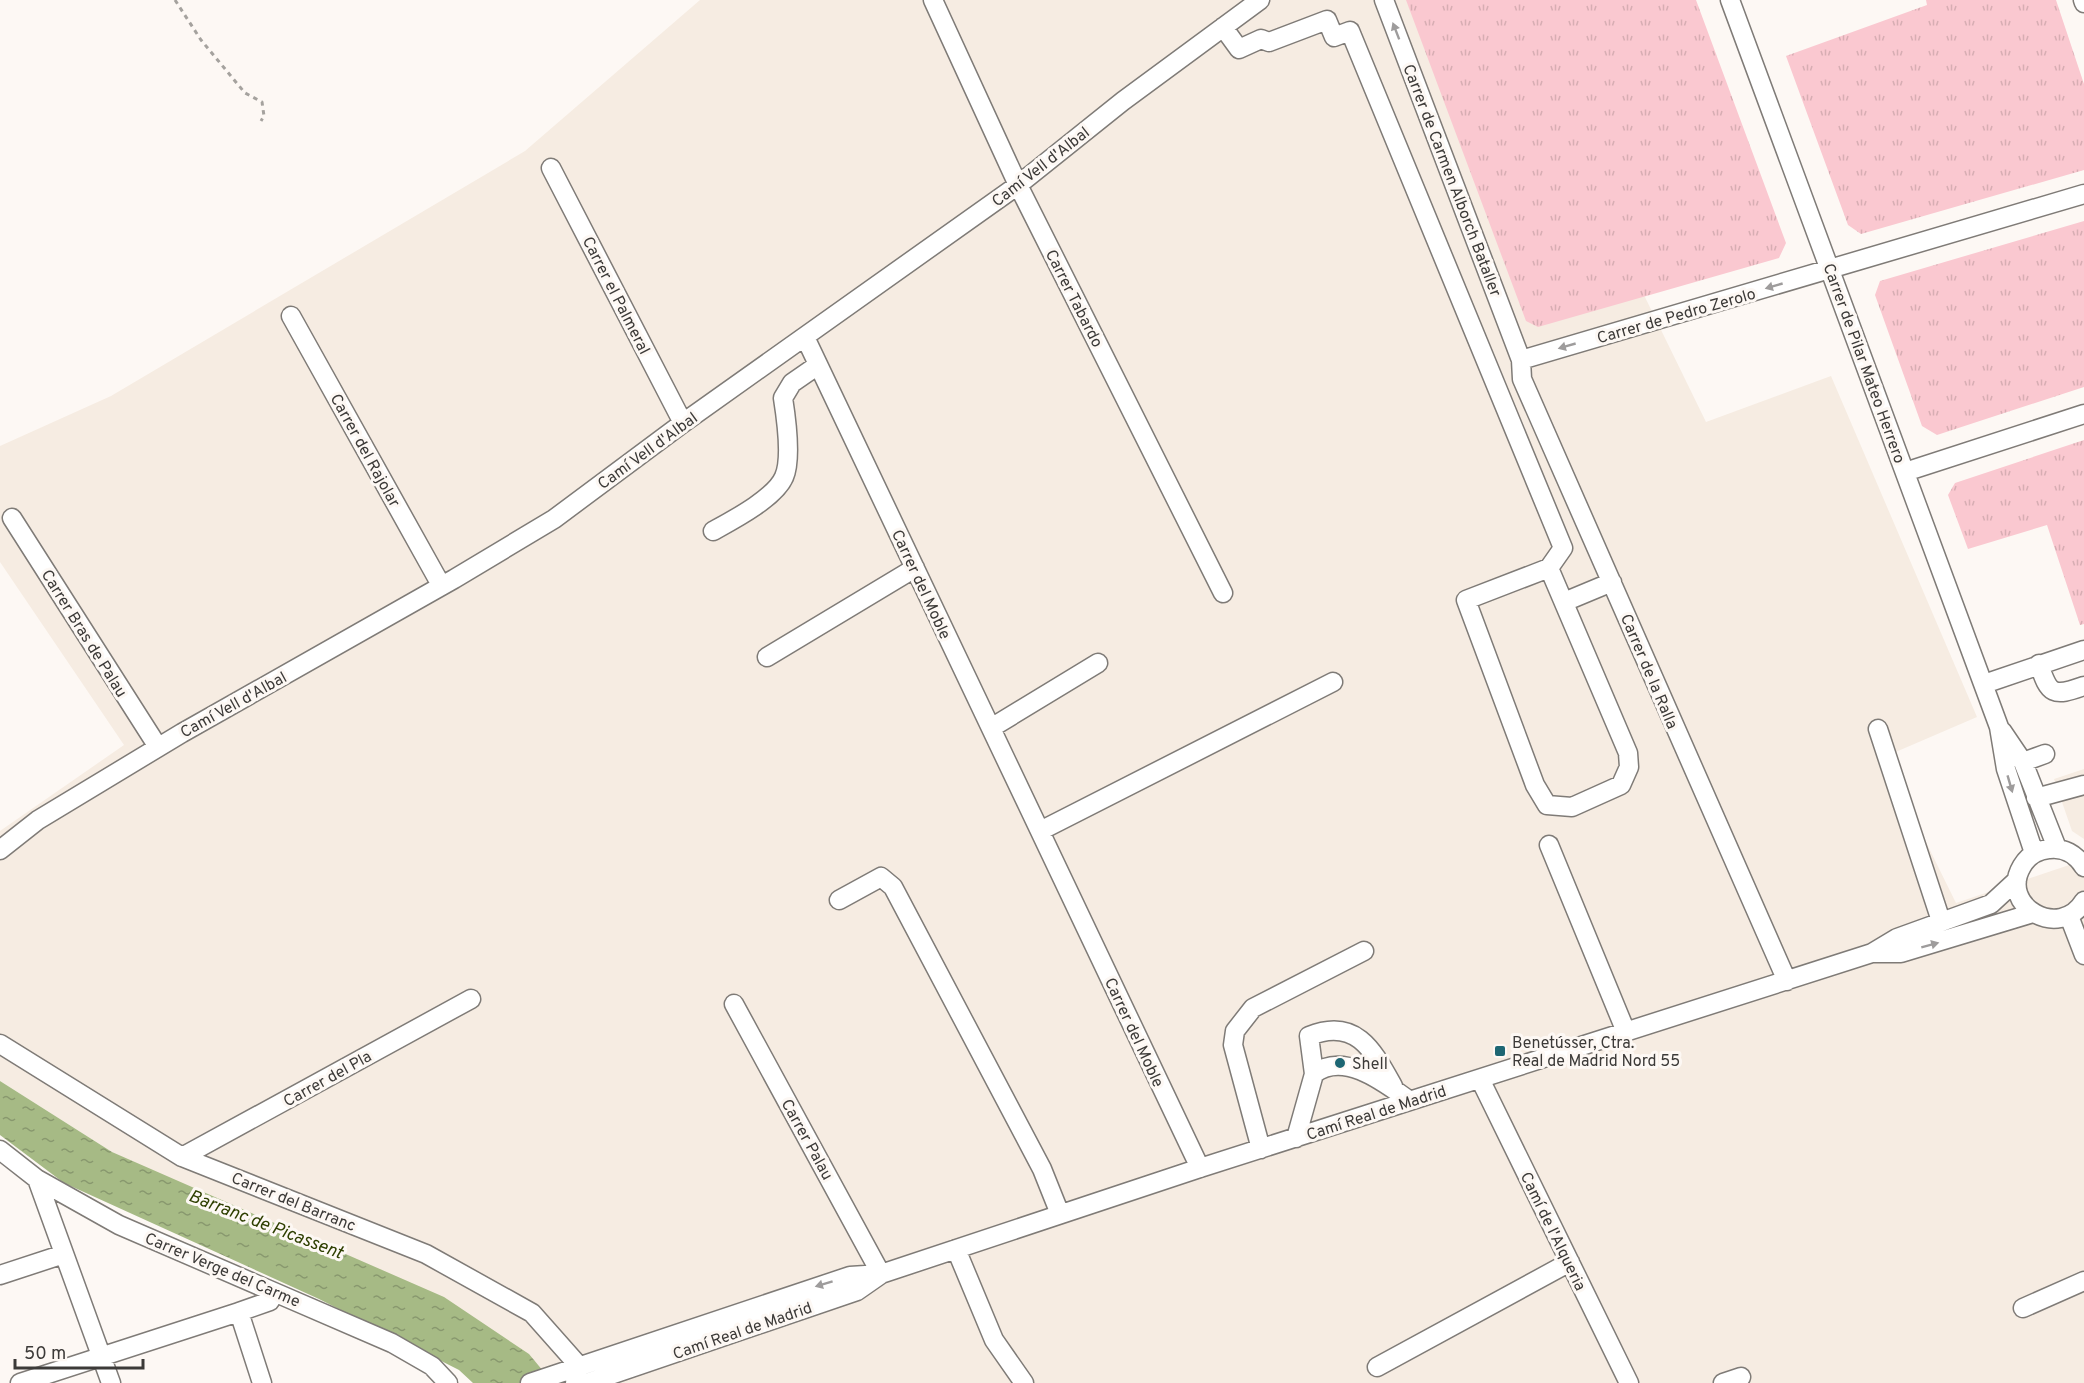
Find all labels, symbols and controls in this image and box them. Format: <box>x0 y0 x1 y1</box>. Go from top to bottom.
one-way arrow <box>1390 21 1400 39</box>
street label: Carrer de Carmen Alborch Bataller <box>1398 62 1505 300</box>
street label: Camí Vell d'Albal <box>988 123 1094 212</box>
street label: Carrer el Palmeral <box>577 234 654 358</box>
street label: Carrer Tabardo <box>1040 247 1107 351</box>
street label: Carrer de Pilar Mateo Herrero <box>1818 261 1909 467</box>
one-way arrow <box>1765 282 1783 291</box>
street label: Carrer de Pedro Zerolo <box>1595 285 1758 349</box>
one-way arrow <box>1558 342 1576 352</box>
street label: Carrer del Rajolar <box>325 391 404 511</box>
street label: Camí Vell d'Albal <box>594 409 702 495</box>
street label: Carrer del Moble <box>886 527 954 643</box>
street label: Carrer Bras de Palau <box>36 566 131 702</box>
street label: Carrer de la Ralla <box>1615 611 1681 732</box>
street label: Camí Vell d'Albal <box>177 668 291 743</box>
one-way arrow <box>2006 775 2015 793</box>
one-way arrow <box>1921 940 1939 949</box>
street label: Carrer del Moble <box>1099 975 1167 1091</box>
place label: Benetússer, Ctra. Real de Madrid Nord 55 <box>1512 1034 1680 1072</box>
marker: Benetússer, Ctra. Real de Madrid Nord 55 <box>1493 1044 1507 1058</box>
street label: Carrer del Pla <box>280 1047 376 1112</box>
place label: Shell <box>1352 1055 1388 1075</box>
marker: Shell <box>1333 1056 1347 1070</box>
street label: Camí Real de Madrid <box>1304 1082 1449 1146</box>
street label: Carrer Palau <box>776 1096 837 1184</box>
street label: Carrer del Barranc <box>228 1169 358 1237</box>
street label: Camí de l'Alqueria <box>1515 1169 1590 1295</box>
water label: Barranc de Picassent <box>185 1185 347 1266</box>
street label: Carrer Verge del Carme <box>141 1229 303 1313</box>
one-way arrow <box>815 1280 833 1289</box>
street label: Camí Real de Madrid <box>670 1299 815 1365</box>
scale bar <box>15 1332 142 1370</box>
text: 50 m <box>24 1343 66 1366</box>

